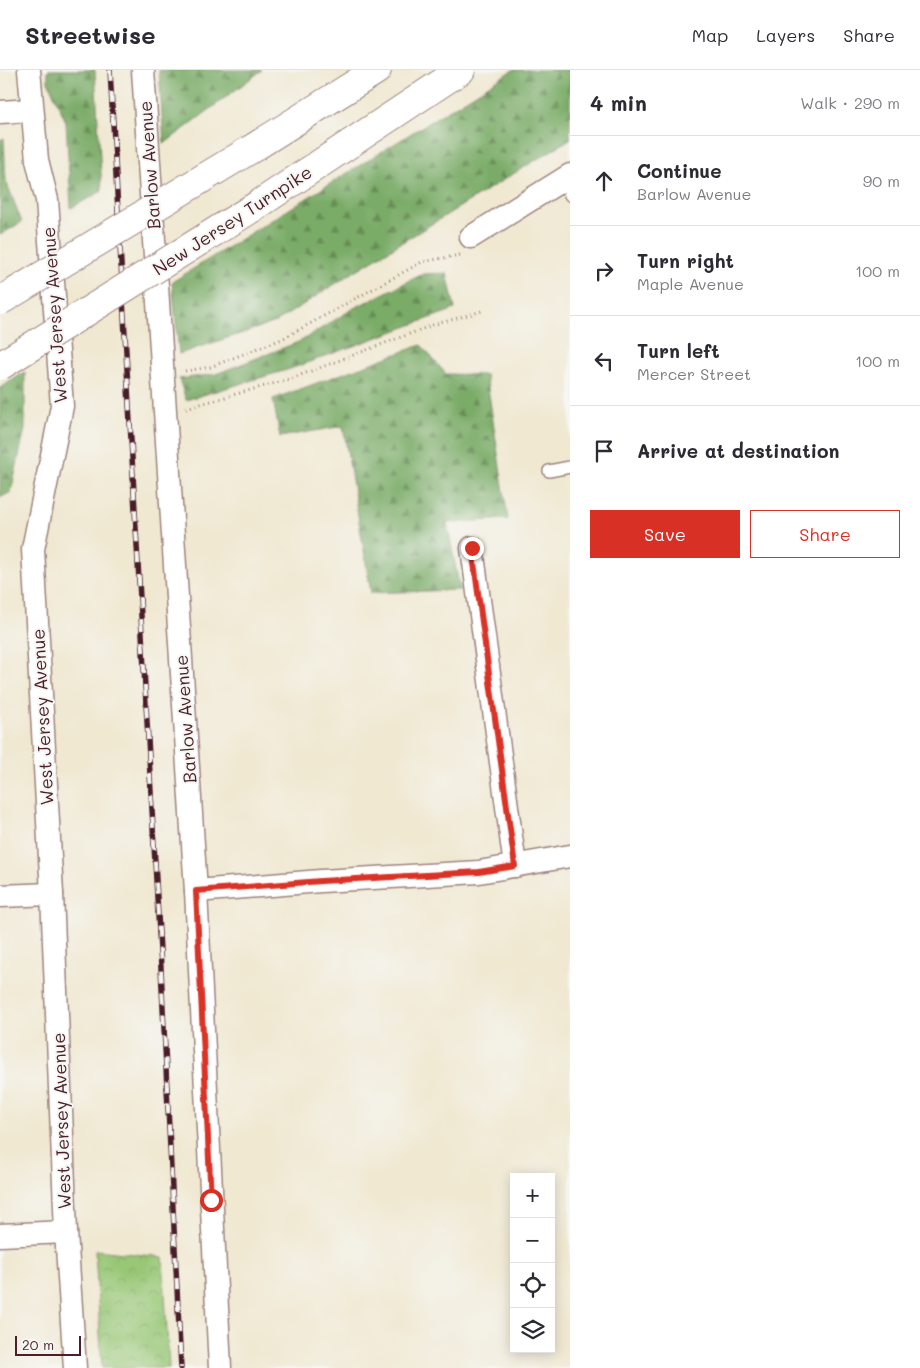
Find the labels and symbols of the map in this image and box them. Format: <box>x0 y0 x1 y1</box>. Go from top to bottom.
street label: Barlow Avenue <box>133 100 165 230</box>
street label: New Jersey Turnpike <box>148 159 316 281</box>
street label: West Jersey Avenue <box>36 226 72 404</box>
route end <box>461 537 484 560</box>
street label: West Jersey Avenue <box>25 628 59 806</box>
street label: Barlow Avenue <box>169 654 201 784</box>
street label: West Jersey Avenue <box>46 1032 76 1210</box>
route start <box>200 1189 223 1212</box>
scale bar <box>15 1333 81 1356</box>

